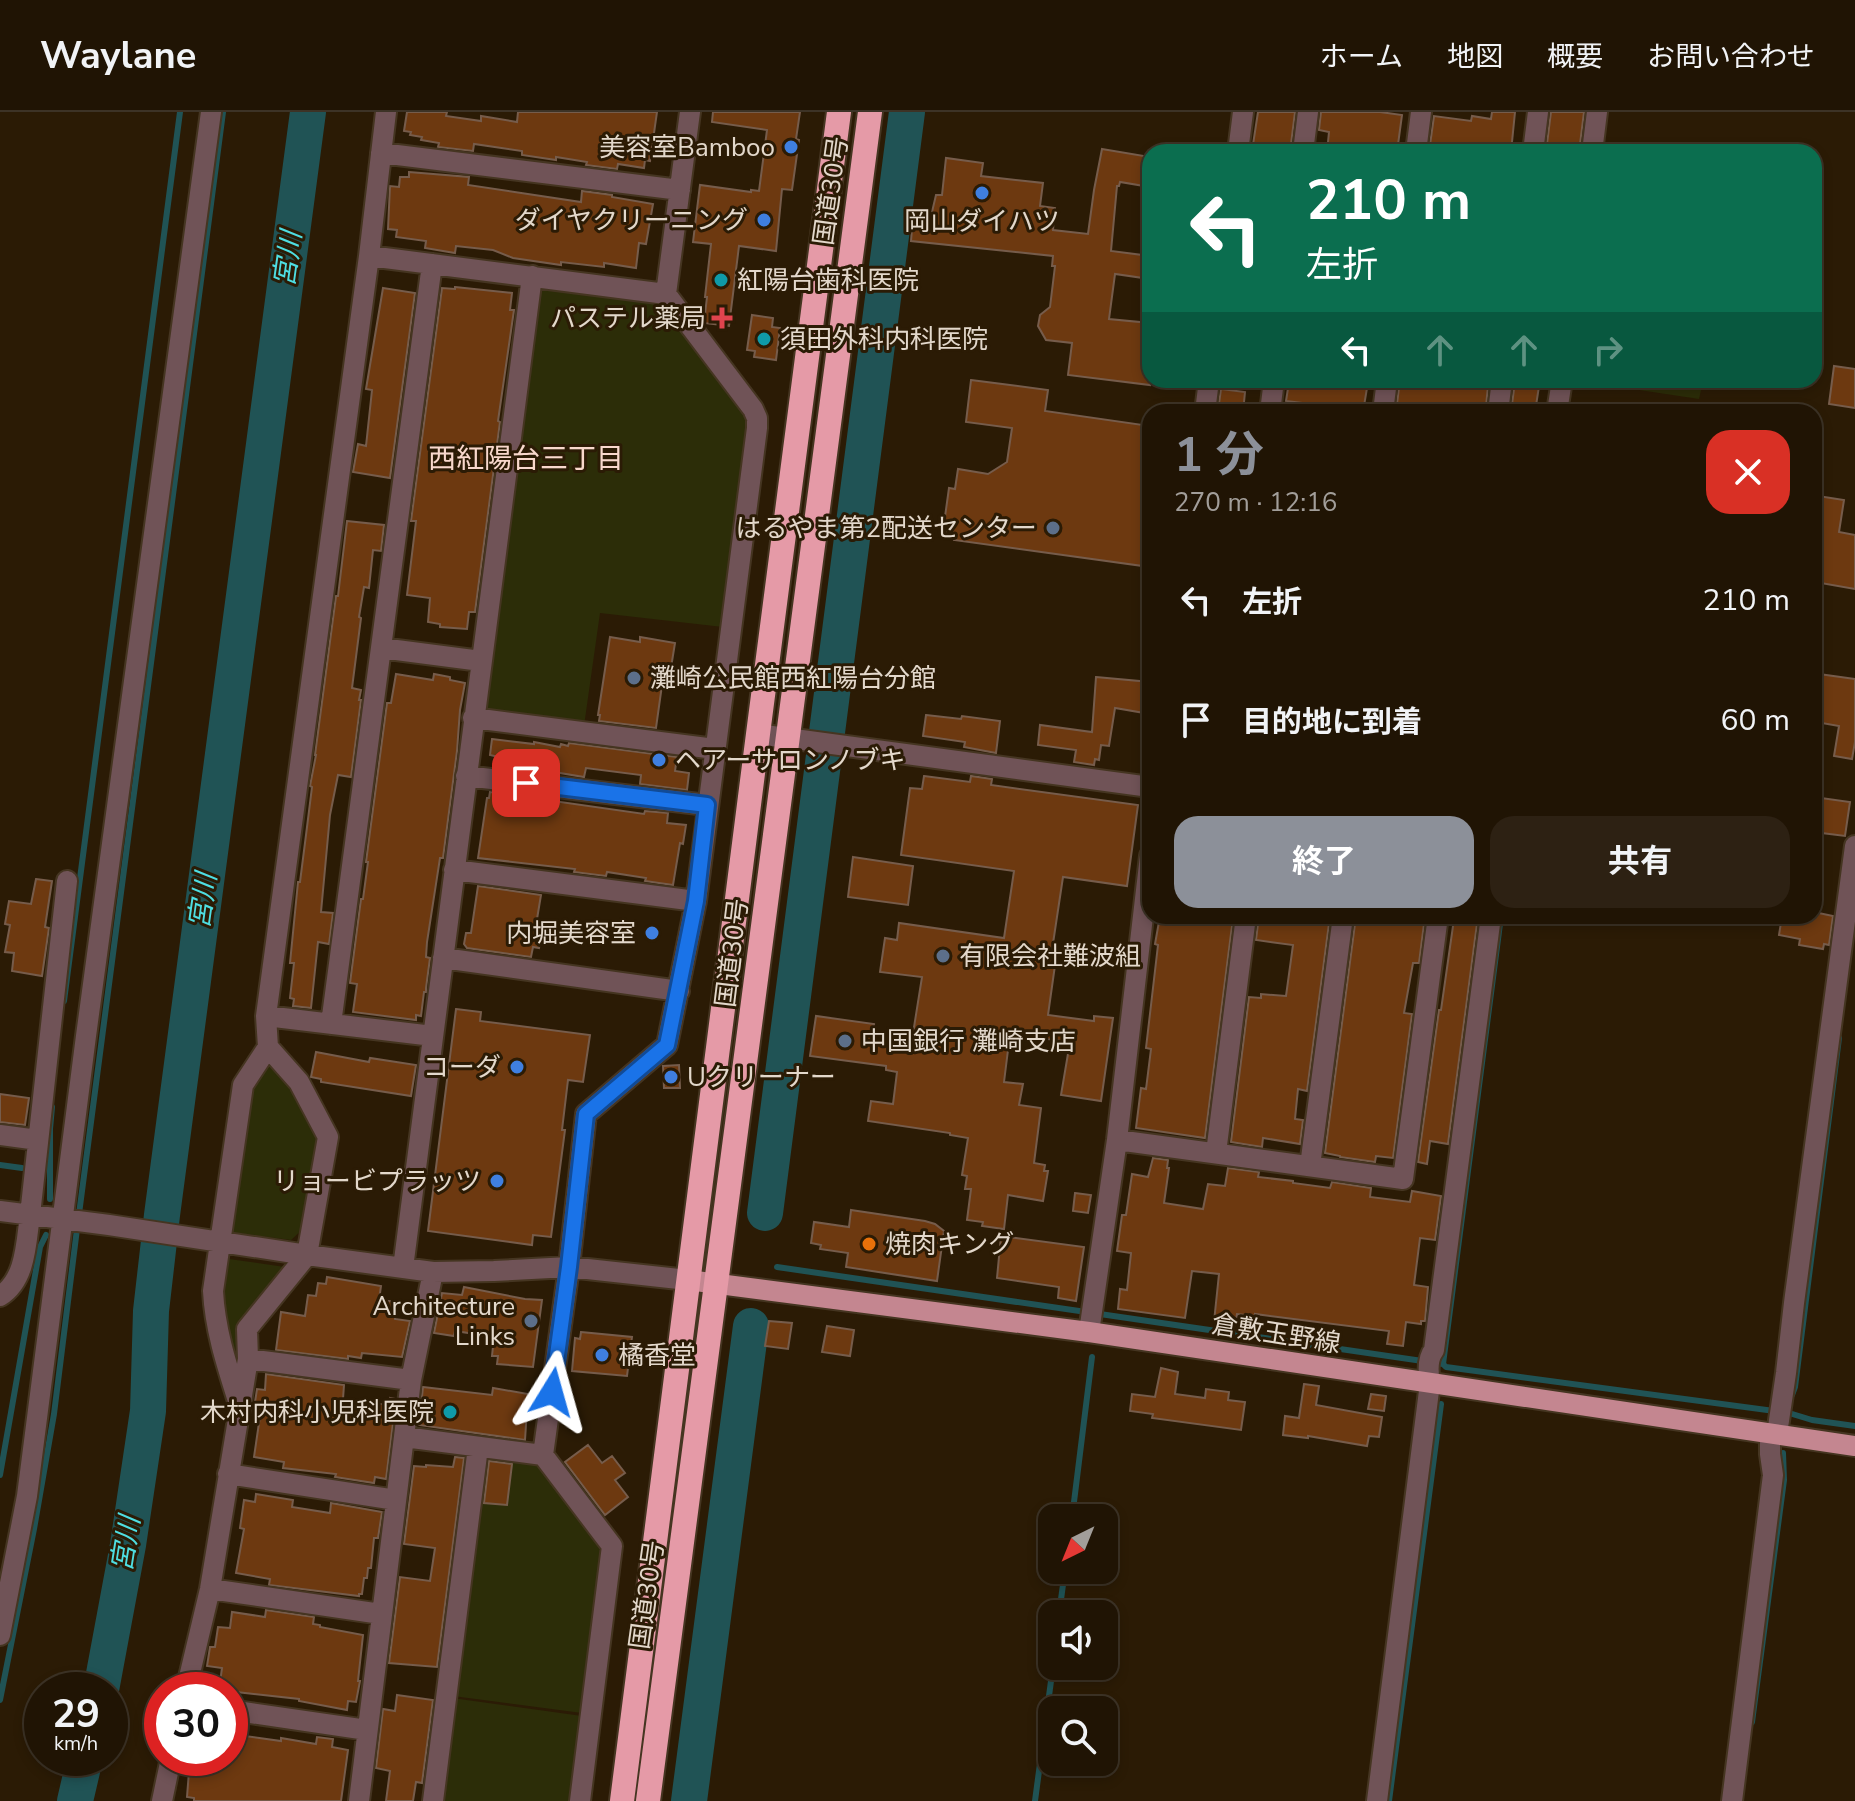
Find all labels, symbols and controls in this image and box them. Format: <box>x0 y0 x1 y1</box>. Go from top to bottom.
text: Waylane <box>40 30 196 81</box>
text: ホーム <box>1320 38 1403 76</box>
text: 地図 <box>1447 38 1503 76</box>
text: 概要 <box>1547 38 1603 76</box>
text: お問い合わせ <box>1647 38 1815 76</box>
place label: 美容室Bamboo <box>599 130 775 165</box>
street label: 国道30号 <box>806 134 856 248</box>
marker: 美容室Bamboo <box>782 138 800 156</box>
text: 210 m <box>1306 162 1471 239</box>
icon: left <box>1174 176 1278 280</box>
marker: 岡山ダイハツ <box>973 184 991 202</box>
place label: ダイヤクリーニング <box>515 203 748 238</box>
place label: 岡山ダイハツ <box>904 204 1060 239</box>
marker: ダイヤクリーニング <box>755 211 773 229</box>
water label: 宮川 <box>265 226 311 289</box>
text: 左折 <box>1306 241 1378 290</box>
place label: 紅陽台歯科医院 <box>737 263 919 298</box>
marker: 紅陽台歯科医院 <box>712 271 730 289</box>
place label: パステル薬局 <box>550 301 706 336</box>
marker: パステル薬局 <box>713 309 731 327</box>
place label: 須田外科内科医院 <box>780 322 988 357</box>
icon: left <box>1334 328 1378 372</box>
icon: ahead <box>1418 328 1462 372</box>
icon: ahead <box>1502 328 1546 372</box>
icon: right <box>1586 328 1630 372</box>
marker: 須田外科内科医院 <box>755 330 773 348</box>
text: 1 分 <box>1174 422 1264 488</box>
button: close <box>1706 430 1790 514</box>
district label: 西紅陽台三丁目 <box>428 440 624 478</box>
text: 270 m · 12:16 <box>1174 485 1337 520</box>
place label: はるやま第2配送センター <box>735 511 1037 546</box>
marker: はるやま第2配送センター <box>1044 519 1062 537</box>
icon: left <box>1174 578 1218 622</box>
text: 210 m <box>1703 580 1790 621</box>
text: 左折 <box>1242 582 1302 623</box>
place label: 灘崎公民館西紅陽台分館 <box>650 661 936 696</box>
marker: 灘崎公民館西紅陽台分館 <box>625 669 643 687</box>
icon: arrive <box>1174 698 1218 742</box>
text: 60 m <box>1721 700 1790 741</box>
text: 目的地に到着 <box>1242 702 1422 743</box>
place label: ヘアーサロンノブキ <box>675 743 906 778</box>
pin <box>492 749 560 817</box>
marker: ヘアーサロンノブキ <box>650 751 668 769</box>
icon: arrive <box>504 761 548 805</box>
button: 終了 <box>1174 816 1474 908</box>
button: 共有 <box>1490 816 1790 908</box>
water label: 宮川 <box>180 868 226 931</box>
street label: 国道30号 <box>708 897 756 1009</box>
place label: 内堀美容室 <box>506 916 636 951</box>
marker: 内堀美容室 <box>643 924 661 942</box>
place label: 有限会社難波組 <box>959 939 1141 974</box>
marker: 有限会社難波組 <box>934 947 952 965</box>
place label: 中国銀行 灘崎支店 <box>861 1024 1076 1059</box>
marker: 中国銀行 灘崎支店 <box>836 1032 854 1050</box>
place label: コーダ <box>423 1050 501 1085</box>
marker: コーダ <box>508 1058 526 1076</box>
place label: Uクリーナー <box>687 1060 836 1095</box>
marker: Uクリーナー <box>662 1068 680 1086</box>
place label: リョービプラッツ <box>273 1164 481 1199</box>
marker: リョービプラッツ <box>488 1172 506 1190</box>
place label: 焼肉キング <box>885 1227 1014 1262</box>
marker: 焼肉キング <box>860 1235 878 1253</box>
place label: Architecture Links <box>373 1289 515 1354</box>
street label: 倉敷玉野線 <box>1209 1307 1343 1361</box>
marker: Architecture Links <box>522 1312 540 1330</box>
place label: 橘香堂 <box>618 1338 696 1373</box>
marker: 橘香堂 <box>593 1346 611 1364</box>
position arrow <box>510 1350 594 1434</box>
place label: 木村内科小児科医院 <box>200 1395 434 1430</box>
marker: 木村内科小児科医院 <box>441 1403 459 1421</box>
north arrow <box>1038 1504 1118 1584</box>
map controls <box>1038 1504 1118 1776</box>
water label: 宮川 <box>103 1510 150 1575</box>
street label: 国道30号 <box>622 1538 672 1652</box>
button: sound <box>1038 1600 1118 1680</box>
speed limit sign: 30 <box>144 1672 248 1776</box>
text: 29 <box>52 1687 100 1741</box>
button: search <box>1038 1696 1118 1776</box>
text: km/h <box>54 1730 98 1757</box>

